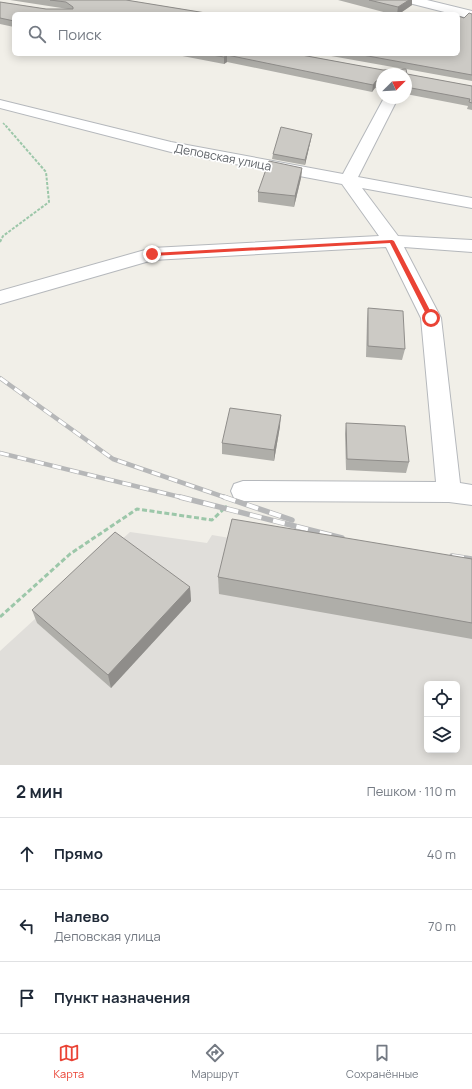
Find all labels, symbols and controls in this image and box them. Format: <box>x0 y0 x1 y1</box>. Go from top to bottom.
search box <box>12 12 460 56</box>
icon: search <box>26 23 48 45</box>
text: Поиск <box>58 24 102 45</box>
north arrow <box>376 68 412 104</box>
street label: Деповская улица <box>173 139 273 175</box>
route end <box>143 245 161 263</box>
route start <box>422 309 440 327</box>
map controls <box>424 681 460 753</box>
button: locate <box>424 681 460 717</box>
button: layers <box>424 717 460 753</box>
text: 2 мин <box>16 780 63 803</box>
text: Пешком · 110 m <box>367 782 456 800</box>
icon: ahead <box>16 843 38 865</box>
text: Прямо <box>54 843 103 864</box>
text: 40 m <box>427 845 456 863</box>
text: Налево <box>54 906 109 927</box>
icon: left <box>16 915 38 937</box>
text: 70 m <box>428 917 456 935</box>
text: Деповская улица <box>54 927 161 945</box>
icon: arrive <box>16 987 38 1009</box>
text: Пункт назначения <box>54 987 190 1008</box>
tab: Карта <box>54 1042 84 1081</box>
tab: Маршрут <box>191 1042 239 1081</box>
tab: Сохранённые <box>346 1042 418 1081</box>

